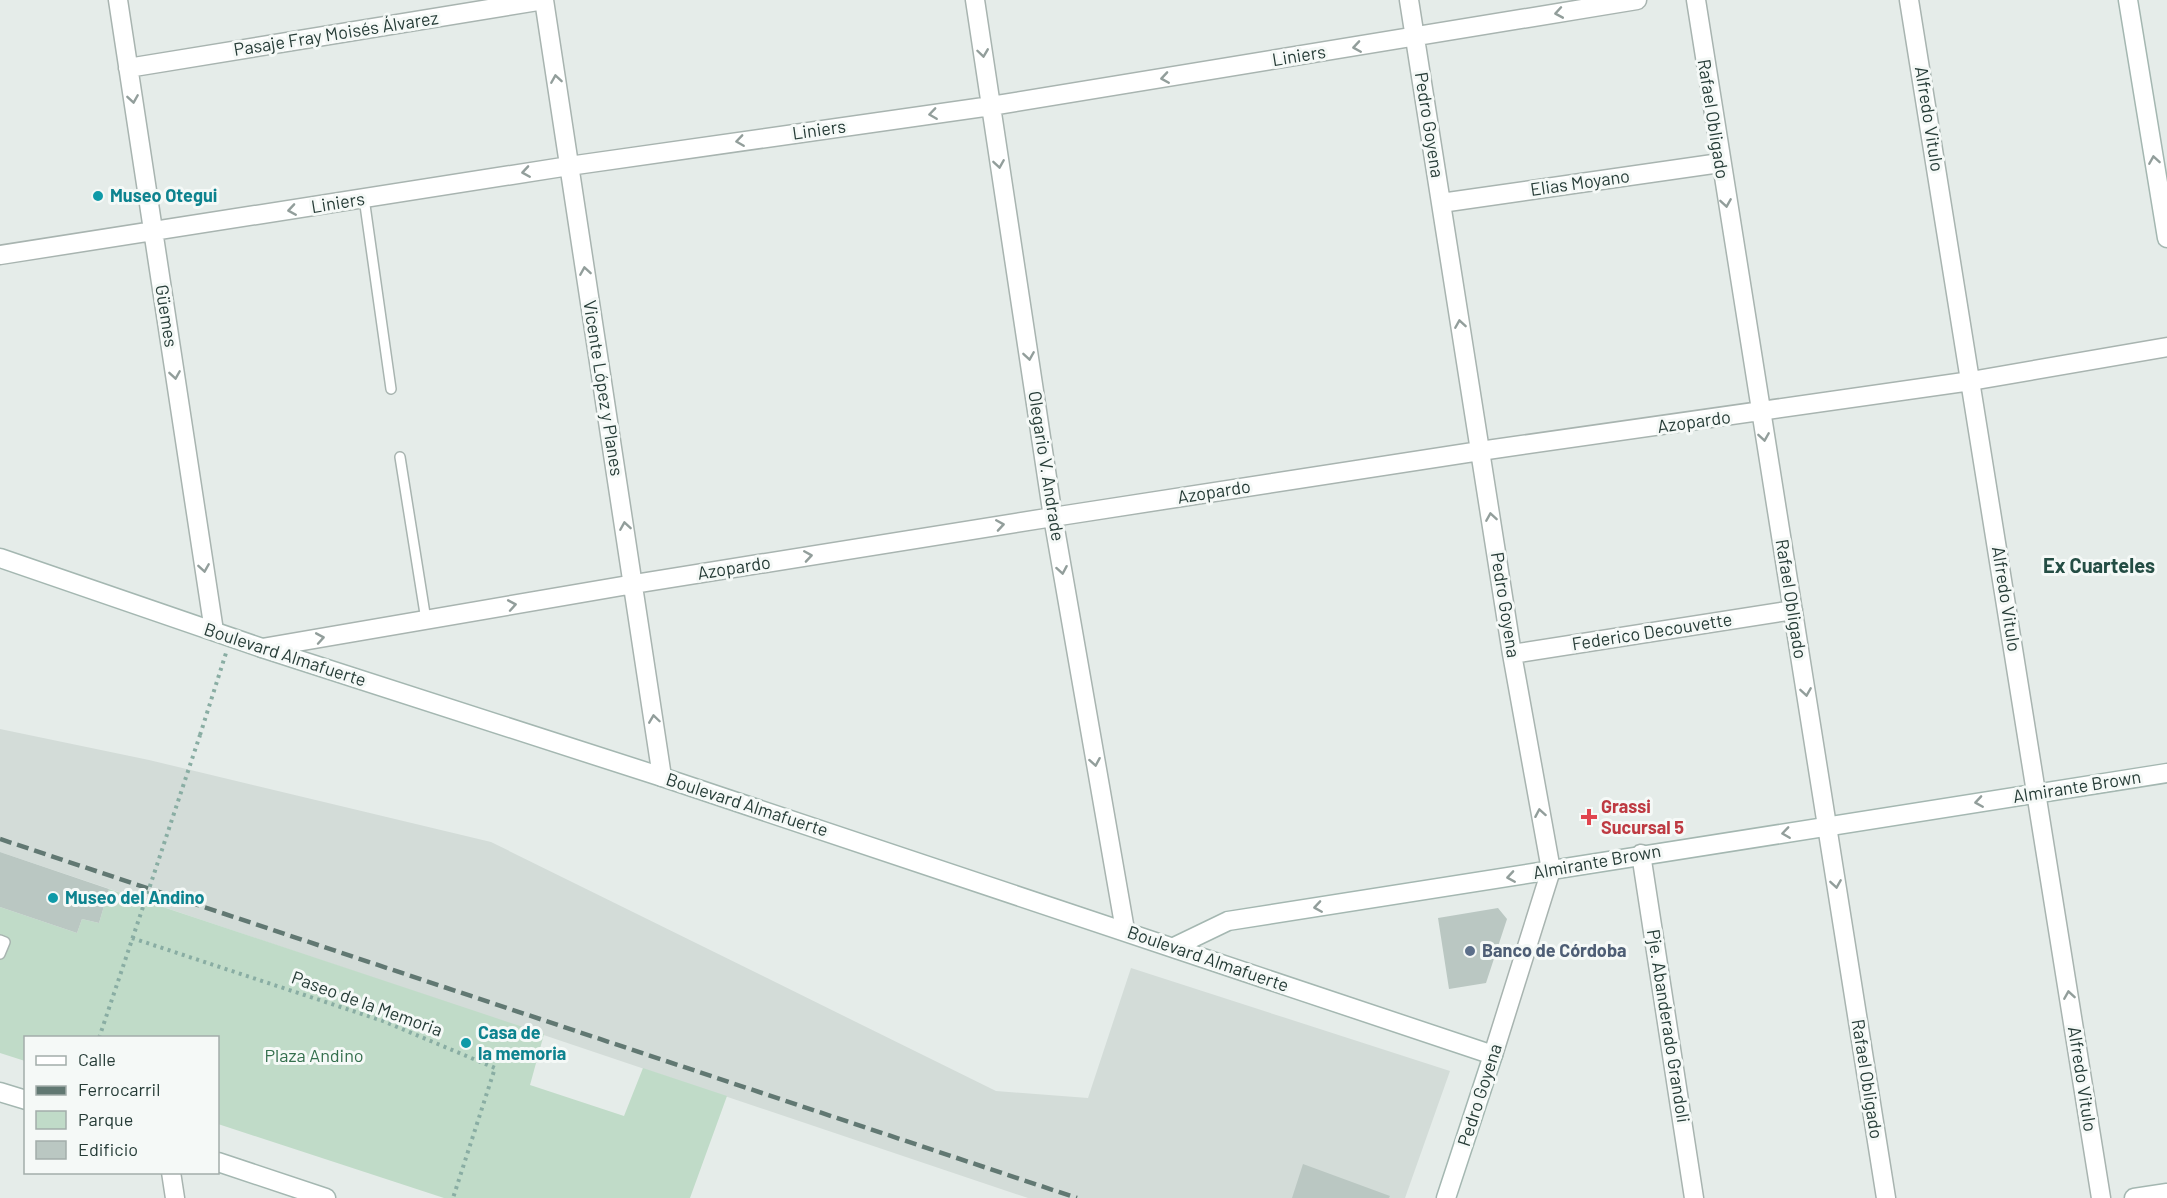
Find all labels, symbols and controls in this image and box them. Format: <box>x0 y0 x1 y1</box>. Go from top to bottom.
street label: Pasaje Fray Moisés Álvarez <box>232 6 440 60</box>
one-way arrow <box>1554 6 1564 19</box>
street label: Liniers <box>1271 40 1327 70</box>
one-way arrow <box>1352 40 1362 52</box>
one-way arrow <box>977 48 989 57</box>
street label: Rafael Obligado <box>1694 57 1734 180</box>
street label: Alfredo Vitulo <box>1911 65 1949 173</box>
street label: Pedro Goyena <box>1411 70 1449 179</box>
one-way arrow <box>1160 71 1169 83</box>
one-way arrow <box>550 74 562 83</box>
one-way arrow <box>126 94 139 104</box>
one-way arrow <box>928 107 937 119</box>
street label: Liniers <box>791 114 847 144</box>
one-way arrow <box>735 135 744 147</box>
one-way arrow <box>2149 155 2161 164</box>
one-way arrow <box>993 159 1005 168</box>
street label: Elias Moyano <box>1529 164 1631 200</box>
one-way arrow <box>521 166 531 178</box>
place label: Museo Otegui <box>110 184 217 206</box>
street label: Liniers <box>310 187 366 217</box>
marker: Museo Otegui <box>91 189 105 203</box>
one-way arrow <box>1720 199 1732 208</box>
one-way arrow <box>287 203 297 216</box>
one-way arrow <box>580 267 592 276</box>
street label: Güemes <box>151 283 183 349</box>
street label: Vicente López y Planes <box>579 298 629 477</box>
one-way arrow <box>1455 320 1467 329</box>
one-way arrow <box>1022 352 1034 361</box>
one-way arrow <box>168 371 180 380</box>
street label: Olegario V. Andrade <box>1024 389 1070 543</box>
street label: Azopardo <box>1656 405 1732 437</box>
one-way arrow <box>1757 432 1770 442</box>
street label: Azopardo <box>1176 474 1252 508</box>
one-way arrow <box>1485 512 1497 522</box>
one-way arrow <box>996 520 1005 532</box>
one-way arrow <box>619 522 631 531</box>
street label: Rafael Obligado <box>1772 537 1812 660</box>
street label: Alfredo Vitulo <box>1988 545 2026 653</box>
street label: Azopardo <box>696 550 772 584</box>
one-way arrow <box>802 550 812 563</box>
street label: Pedro Goyena <box>1487 550 1525 659</box>
district label: Ex Cuarteles <box>2043 553 2155 577</box>
one-way arrow <box>198 563 210 573</box>
one-way arrow <box>1055 564 1068 574</box>
one-way arrow <box>506 599 516 612</box>
street label: Federico Decouvette <box>1570 607 1734 655</box>
street label: Boulevard Almafuerte <box>202 617 369 691</box>
one-way arrow <box>315 633 324 645</box>
one-way arrow <box>1799 687 1811 696</box>
one-way arrow <box>648 715 660 724</box>
one-way arrow <box>1089 757 1101 766</box>
street label: Almirante Brown <box>2011 765 2142 807</box>
street label: Boulevard Almafuerte <box>664 767 831 841</box>
place label: Grassi Sucursal 5 <box>1601 795 1684 838</box>
one-way arrow <box>1974 795 1984 808</box>
one-way arrow <box>1535 808 1547 817</box>
marker: Grassi Sucursal 5 <box>1582 810 1596 824</box>
one-way arrow <box>1782 827 1791 839</box>
street label: Almirante Brown <box>1531 839 1662 883</box>
one-way arrow <box>1506 870 1515 882</box>
one-way arrow <box>1829 879 1842 889</box>
place label: Museo del Andino <box>65 886 205 908</box>
marker: Museo del Andino <box>46 891 60 905</box>
one-way arrow <box>1313 900 1323 913</box>
street label: Boulevard Almafuerte <box>1125 920 1292 996</box>
street label: Pje. Abanderado Grandoli <box>1643 928 1695 1124</box>
place label: Banco de Córdoba <box>1482 939 1627 961</box>
marker: Banco de Córdoba <box>1463 944 1477 958</box>
street label: Paseo de la Memoria <box>289 966 446 1041</box>
one-way arrow <box>2063 990 2075 1000</box>
street label: Rafael Obligado <box>1848 1017 1888 1140</box>
place label: Casa de la memoria <box>478 1021 566 1064</box>
street label: Alfredo Vitulo <box>2064 1025 2102 1133</box>
legend <box>24 1036 219 1174</box>
marker: Casa de la memoria <box>459 1036 473 1050</box>
street label: Pedro Goyena <box>1452 1041 1506 1149</box>
park label: Plaza Andino <box>264 1044 364 1066</box>
text: Calle <box>78 1048 116 1070</box>
text: Ferrocarril <box>78 1078 160 1100</box>
text: Parque <box>78 1108 133 1130</box>
text: Edificio <box>78 1138 138 1160</box>

